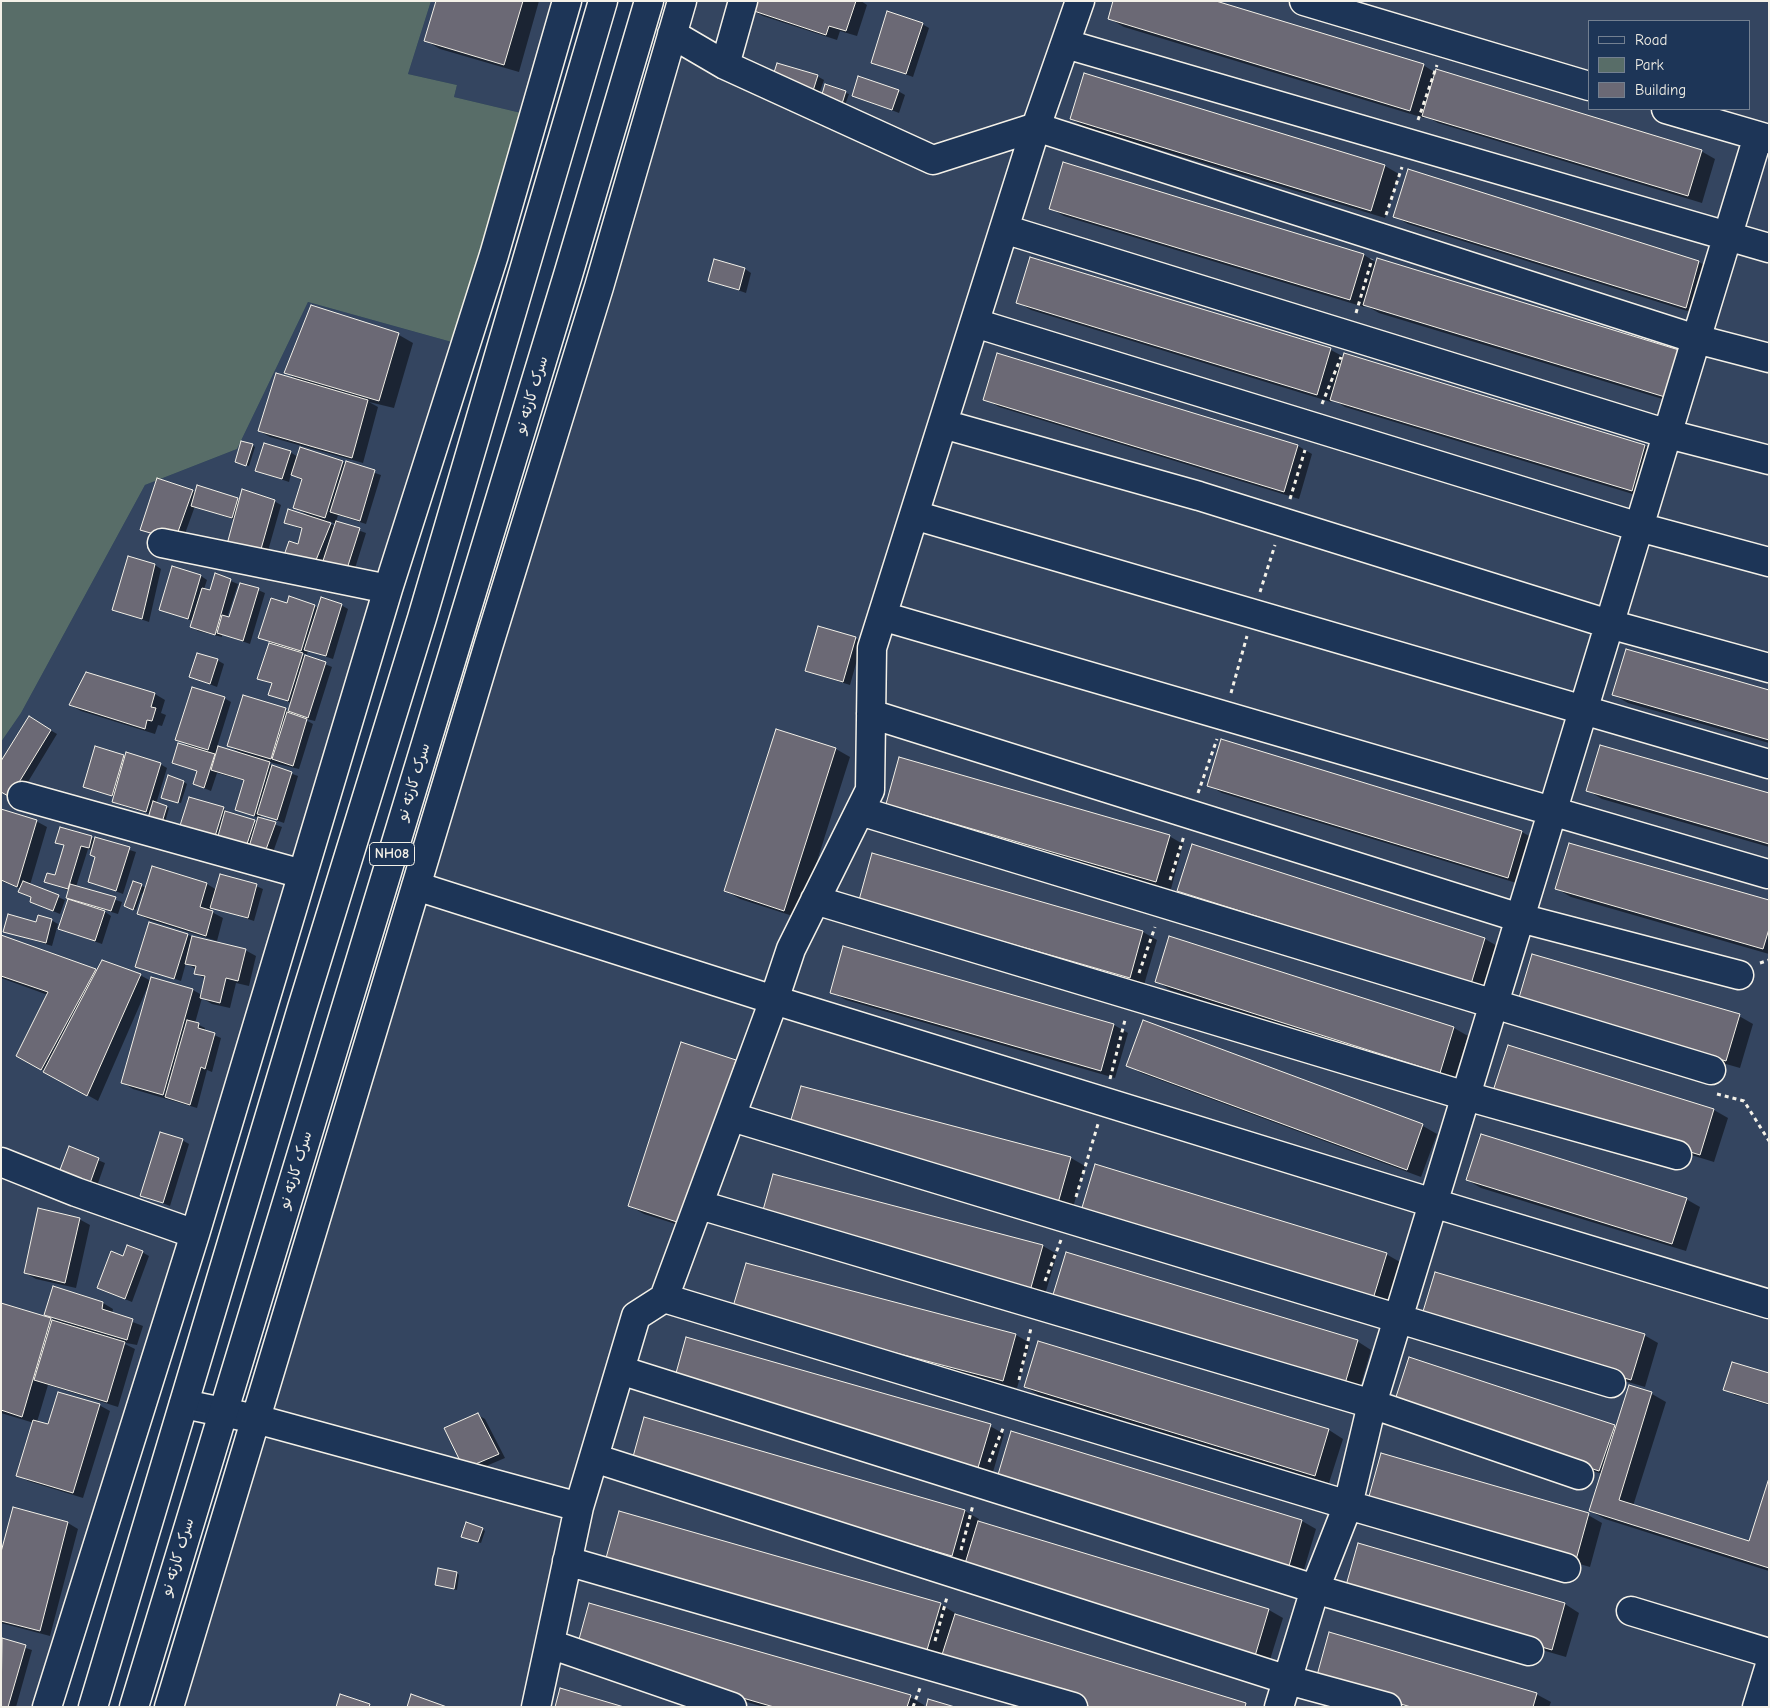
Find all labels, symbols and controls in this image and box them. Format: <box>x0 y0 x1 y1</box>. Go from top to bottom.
legend <box>1588 20 1750 110</box>
text: Road <box>1635 31 1667 49</box>
text: Park <box>1635 56 1664 74</box>
text: Building <box>1635 81 1686 99</box>
street label: سرک کارته نو <box>512 354 552 436</box>
street label: سرک کارته نو <box>394 741 434 823</box>
road number: NH08 <box>370 842 414 866</box>
street label: سرک کارته نو <box>276 1129 316 1211</box>
street label: سرک کارته نو <box>158 1516 198 1598</box>

